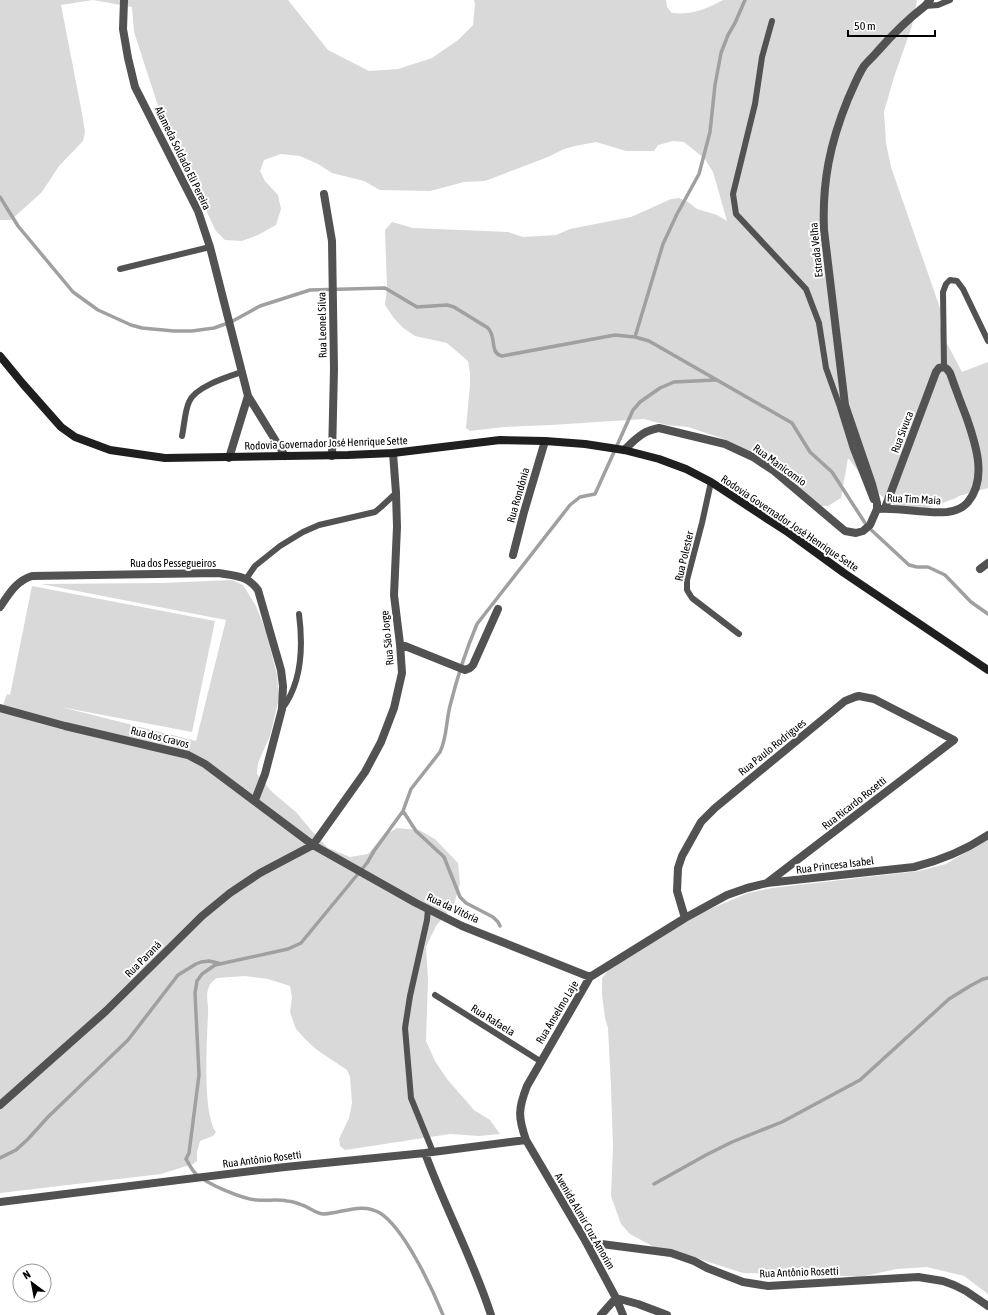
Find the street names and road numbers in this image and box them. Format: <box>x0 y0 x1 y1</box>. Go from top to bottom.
street label: Alameda Soldado Eli Pereira <box>153 104 213 212</box>
street label: Estrada Velha <box>807 222 825 278</box>
street label: Rua Leonel Silva <box>315 292 329 358</box>
street label: Rua Sivuca <box>889 409 915 455</box>
street label: Rodovia Governador José Henrique Sette <box>244 434 408 452</box>
street label: Rua Manicomio <box>751 442 809 488</box>
street label: Rua Rondônia <box>504 466 532 524</box>
street label: Rodovia Governador José Henrique Sette <box>719 472 861 574</box>
street label: Rua Tim Maia <box>887 492 941 506</box>
street label: Rua Polester <box>672 529 696 582</box>
street label: Rua dos Pessegueiros <box>130 557 216 569</box>
street label: Rua São Jorge <box>378 610 396 666</box>
street label: Rua Paulo Rodrigues <box>736 716 808 778</box>
street label: Rua dos Cravos <box>130 724 191 750</box>
street label: Rua Ricardo Rosetti <box>819 774 889 832</box>
street label: Rua Princesa Isabel <box>795 854 875 876</box>
street label: Rua da Vitória <box>425 891 481 925</box>
street label: Rua Paraná <box>122 938 164 980</box>
street label: Rua Anselmo Laje <box>533 978 581 1046</box>
street label: Rua Rafaela <box>469 1002 517 1038</box>
street label: Rua Antônio Rosetti <box>222 1148 302 1170</box>
street label: Avenida Almir Cruz Amorim <box>553 1171 618 1271</box>
street label: Rua Antônio Rosetti <box>759 1265 839 1279</box>

